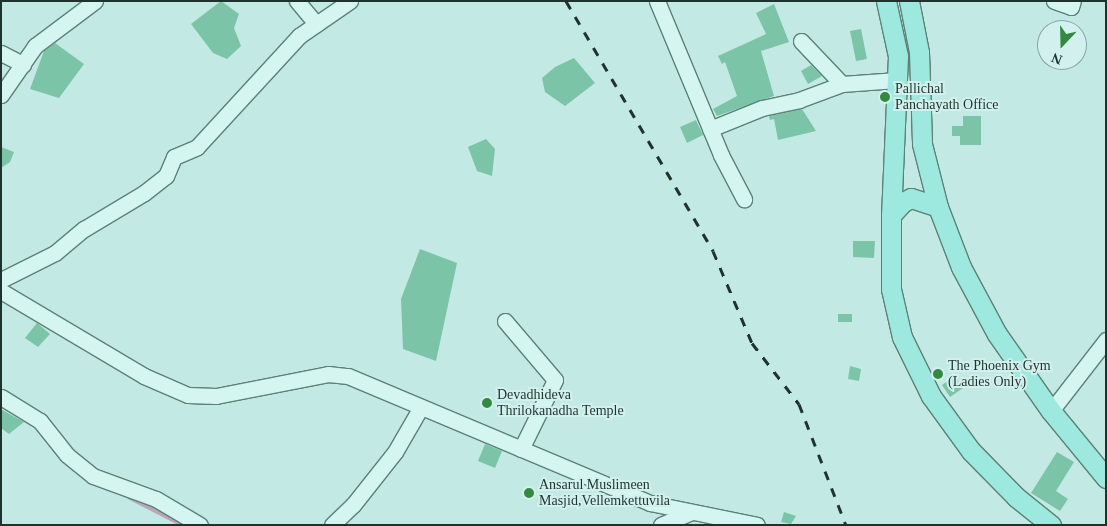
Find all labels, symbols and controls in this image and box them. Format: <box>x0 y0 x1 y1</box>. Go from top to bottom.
north arrow <box>1037 20 1087 70</box>
text: N <box>1049 50 1064 67</box>
place label: Pallichal Panchayath Office <box>895 81 999 114</box>
marker: Pallichal Panchayath Office <box>879 91 891 103</box>
place label: The Phoenix Gym (Ladies Only) <box>948 358 1051 391</box>
marker: The Phoenix Gym (Ladies Only) <box>932 368 944 380</box>
place label: Devadhideva Thrilokanadha Temple <box>497 387 624 420</box>
marker: Devadhideva Thrilokanadha Temple <box>481 397 493 409</box>
place label: Ansarul Muslimeen Masjid,Vellemkettuvila <box>539 477 670 510</box>
marker: Ansarul Muslimeen Masjid,Vellemkettuvila <box>523 487 535 499</box>

